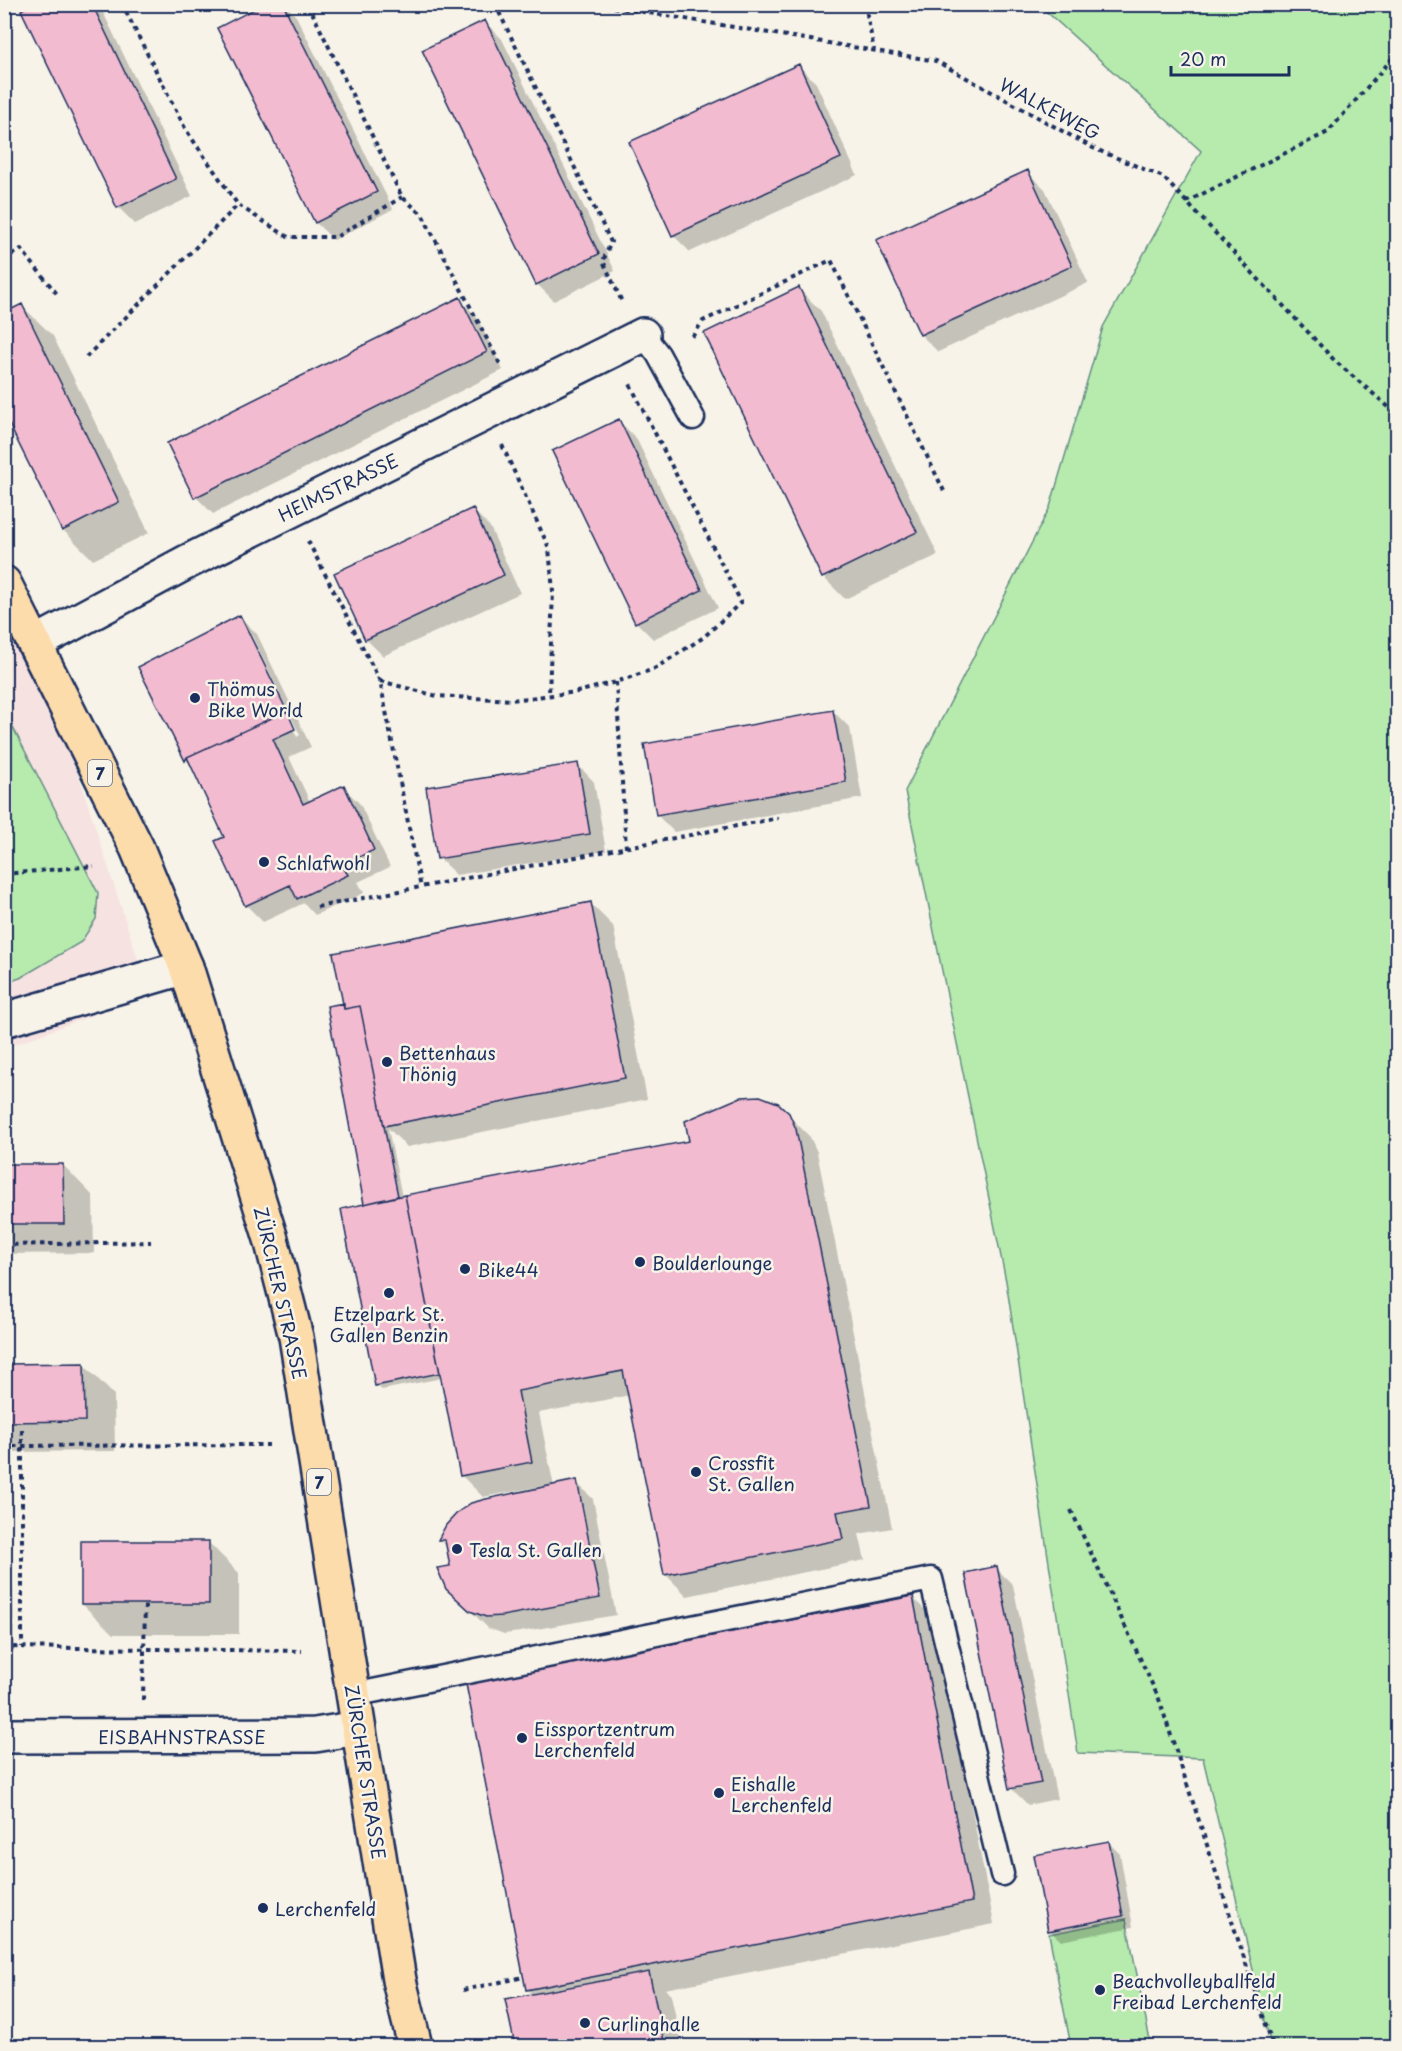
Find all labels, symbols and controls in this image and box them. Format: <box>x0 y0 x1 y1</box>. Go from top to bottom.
scale bar <box>1171 39 1290 77</box>
text: 20 m <box>1180 45 1226 72</box>
street label: WALKEWEG <box>995 70 1105 146</box>
street label: HEIMSTRASSE <box>273 446 403 528</box>
place label: Thömus Bike World <box>207 675 303 723</box>
marker: Thömus Bike World <box>188 691 202 705</box>
road number: 7 <box>88 760 112 786</box>
place label: Schlafwohl <box>276 849 370 876</box>
marker: Schlafwohl <box>257 855 271 869</box>
place label: Bettenhaus Thönig <box>399 1039 496 1087</box>
marker: Bettenhaus Thönig <box>380 1055 394 1069</box>
street label: ZÜRCHER STRASSE <box>248 1204 314 1382</box>
place label: Boulderlounge <box>652 1249 772 1276</box>
marker: Boulderlounge <box>633 1255 647 1269</box>
place label: Bike44 <box>477 1256 539 1283</box>
marker: Bike44 <box>458 1262 472 1276</box>
marker: Etzelpark St. Gallen Benzin <box>382 1286 396 1300</box>
place label: Etzelpark St. Gallen Benzin <box>329 1300 449 1348</box>
place label: Crossfit St. Gallen <box>708 1449 795 1497</box>
marker: Crossfit St. Gallen <box>689 1465 703 1479</box>
road number: 7 <box>307 1469 331 1495</box>
place label: Tesla St. Gallen <box>469 1536 602 1563</box>
marker: Tesla St. Gallen <box>450 1542 464 1556</box>
street label: ZÜRCHER STRASSE <box>339 1683 393 1861</box>
place label: Eissportzentrum Lerchenfeld <box>534 1715 675 1763</box>
street label: EISBAHNSTRASSE <box>98 1723 266 1750</box>
marker: Eissportzentrum Lerchenfeld <box>515 1731 529 1745</box>
place label: Eishalle Lerchenfeld <box>731 1770 832 1818</box>
marker: Eishalle Lerchenfeld <box>712 1786 726 1800</box>
place label: Lerchenfeld <box>275 1895 376 1922</box>
marker: Lerchenfeld <box>256 1901 270 1915</box>
place label: Beachvolleyballfeld Freibad Lerchenfeld <box>1112 1967 1282 2015</box>
marker: Beachvolleyballfeld Freibad Lerchenfeld <box>1093 1983 1107 1997</box>
place label: Curlinghalle <box>597 2010 700 2037</box>
marker: Curlinghalle <box>578 2016 592 2030</box>

